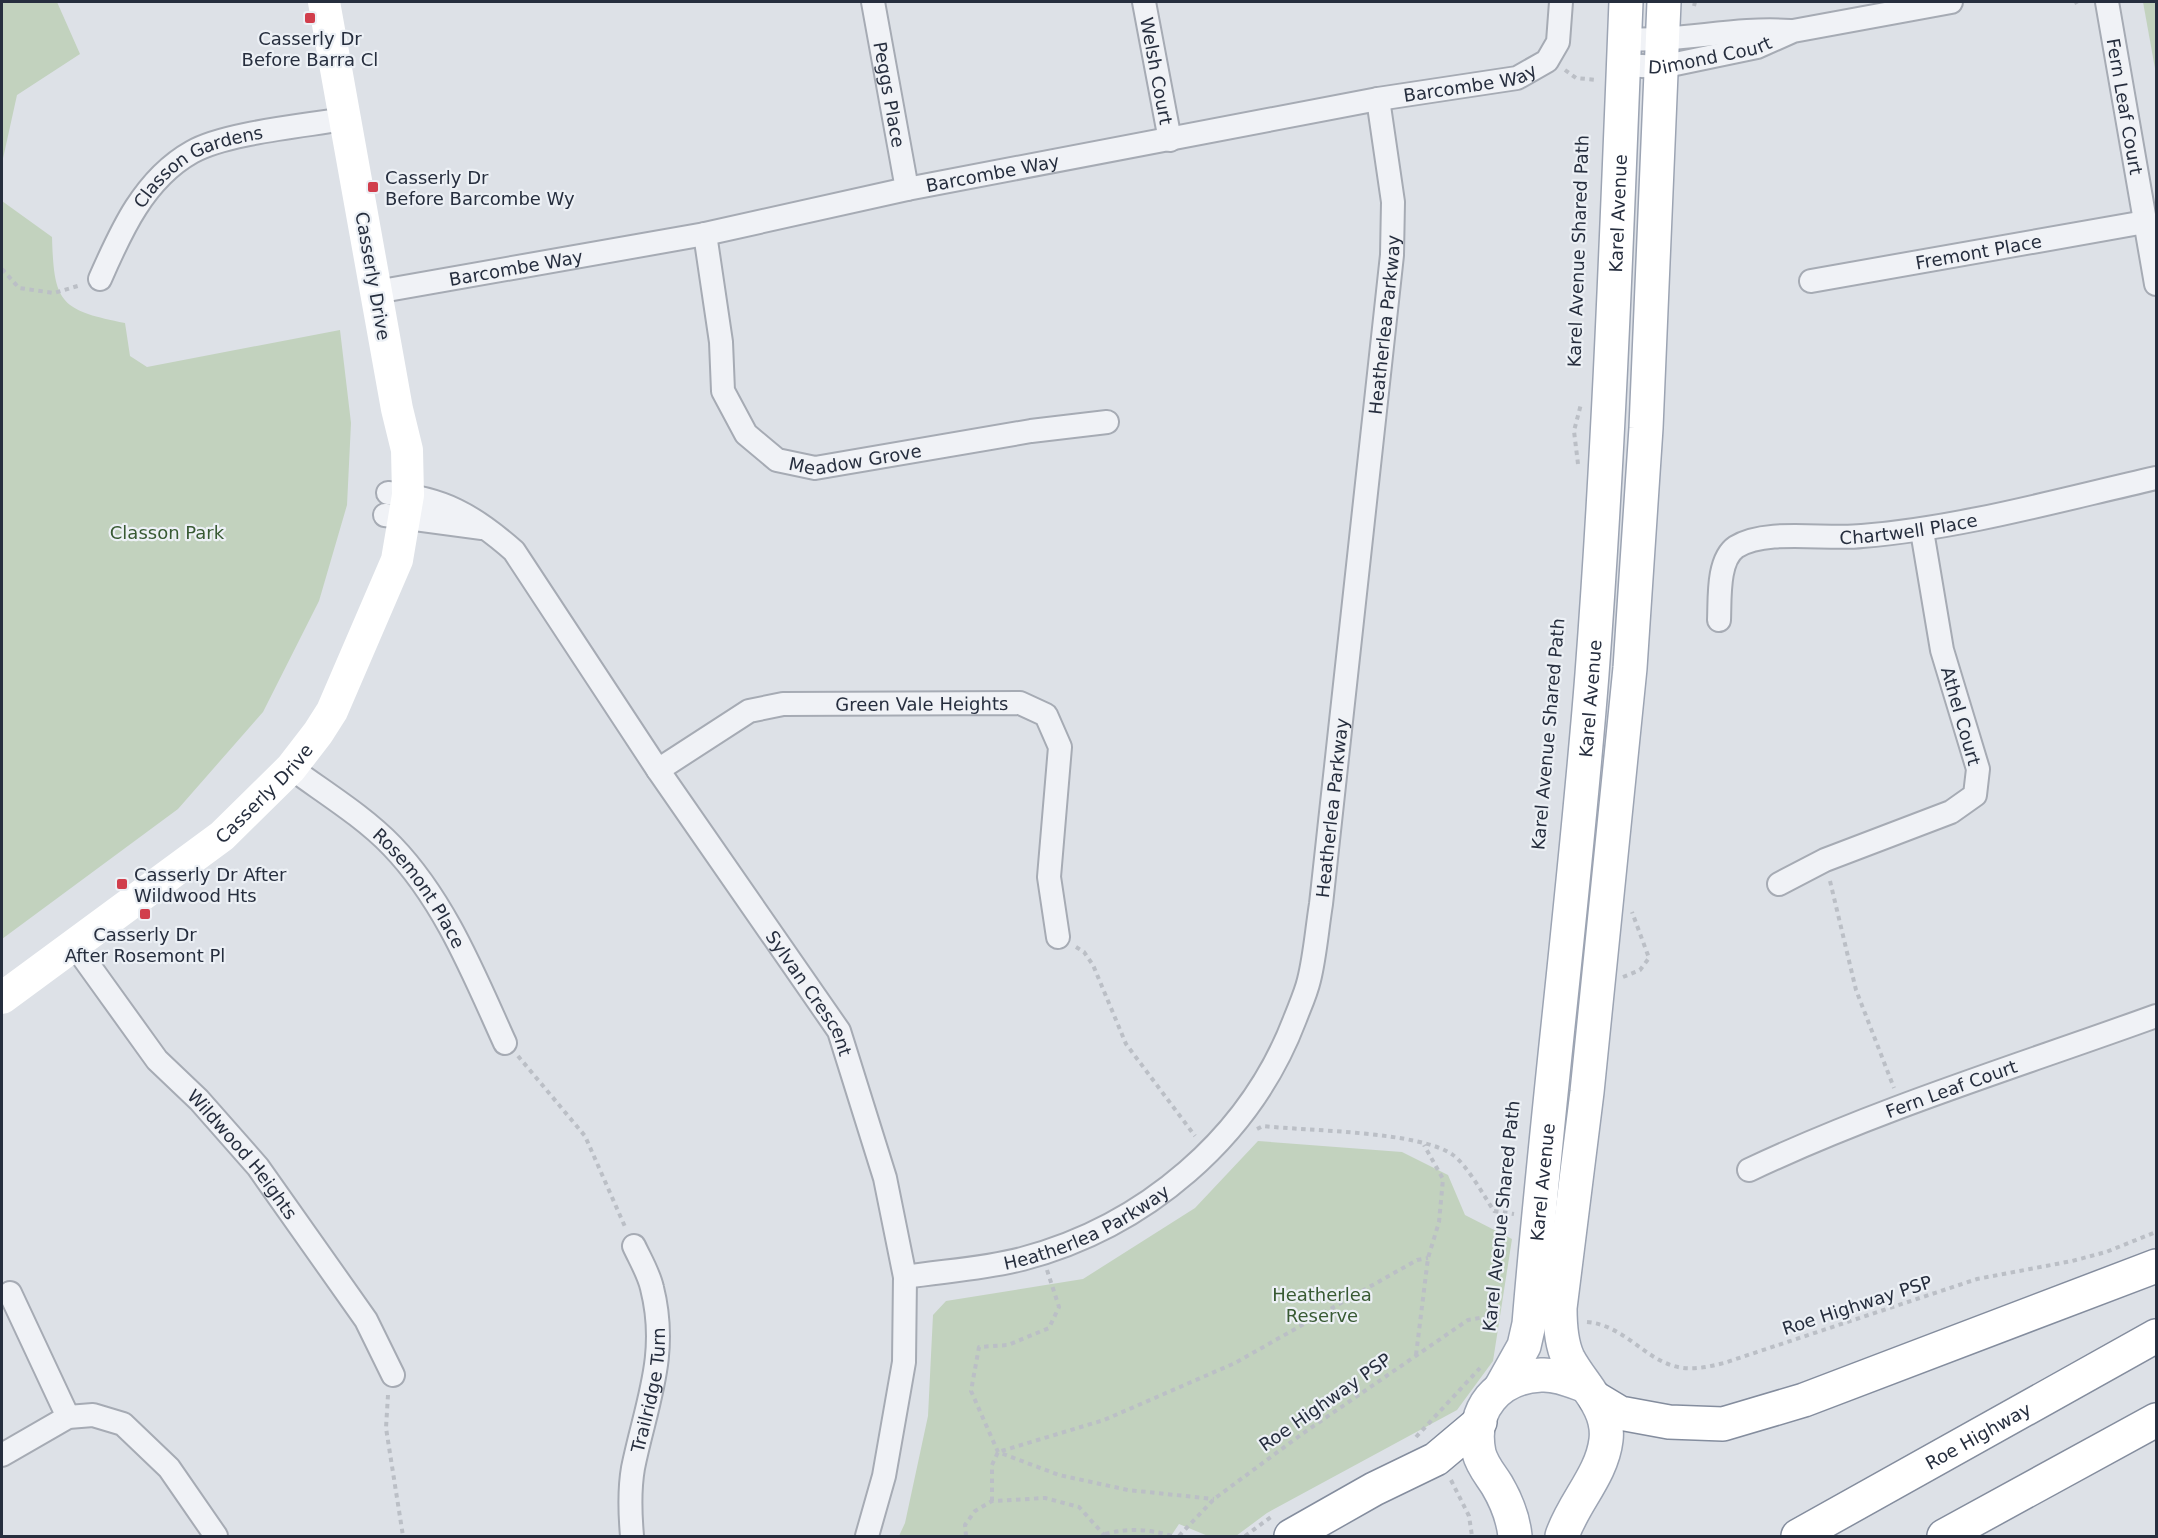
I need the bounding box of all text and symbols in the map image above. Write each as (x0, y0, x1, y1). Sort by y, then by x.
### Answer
marker: Casserly Dr Before Barra Cl (303, 11, 317, 25)
street label: Welsh Court (1137, 15, 1177, 126)
place label: Casserly Dr Before Barra Cl (242, 28, 378, 70)
street label: Dimond Court (1648, 31, 1775, 78)
street label: Fern Leaf Court (2103, 37, 2147, 176)
street label: Peggs Place (870, 40, 910, 149)
street label: Barcombe Way (1402, 59, 1540, 106)
street label: Classon Gardens (129, 121, 264, 211)
street label: Karel Avenue Shared Path (1563, 134, 1593, 368)
street label: Barcombe Way (924, 150, 1061, 196)
street label: Karel Avenue (1604, 154, 1630, 273)
place label: Casserly Dr Before Barcombe Wy (385, 167, 575, 209)
marker: Casserly Dr Before Barcombe Wy (366, 180, 380, 194)
street label: Casserly Drive (351, 210, 395, 342)
street label: Fremont Place (1914, 230, 2043, 273)
street label: Heatherlea Parkway (1364, 234, 1403, 416)
street label: Barcombe Way (447, 245, 585, 289)
street label: Meadow Grove (787, 439, 923, 478)
street label: Chartwell Place (1839, 509, 1979, 547)
park label: Classon Park (110, 522, 225, 543)
street label: Karel Avenue Shared Path (1527, 617, 1569, 851)
street label: Karel Avenue (1575, 639, 1605, 758)
street label: Athel Court (1937, 664, 1985, 768)
street label: Green Vale Heights (835, 693, 1008, 714)
street label: Heatherlea Parkway (1311, 716, 1352, 899)
street label: Casserly Drive (211, 739, 316, 847)
street label: Rosemont Place (369, 823, 470, 952)
place label: Casserly Dr After Wildwood Hts (134, 864, 287, 906)
marker: Casserly Dr After Wildwood Hts (115, 877, 129, 891)
marker: Casserly Dr After Rosemont Pl (138, 907, 152, 921)
place label: Casserly Dr After Rosemont Pl (65, 924, 225, 966)
street label: Sylvan Crescent (762, 926, 857, 1058)
street label: Fern Leaf Court (1882, 1055, 2020, 1122)
street label: Wildwood Heights (184, 1085, 302, 1223)
street label: Karel Avenue Shared Path (1478, 1099, 1524, 1333)
street label: Karel Avenue (1526, 1122, 1558, 1242)
street label: Heatherlea Parkway (1001, 1180, 1173, 1274)
street label: Roe Highway PSP (1780, 1271, 1935, 1339)
park label: Heatherlea Reserve (1272, 1284, 1372, 1326)
street label: Trailridge Turn (626, 1327, 669, 1455)
street label: Roe Highway PSP (1255, 1349, 1395, 1455)
street label: Roe Highway (1921, 1398, 2034, 1473)

